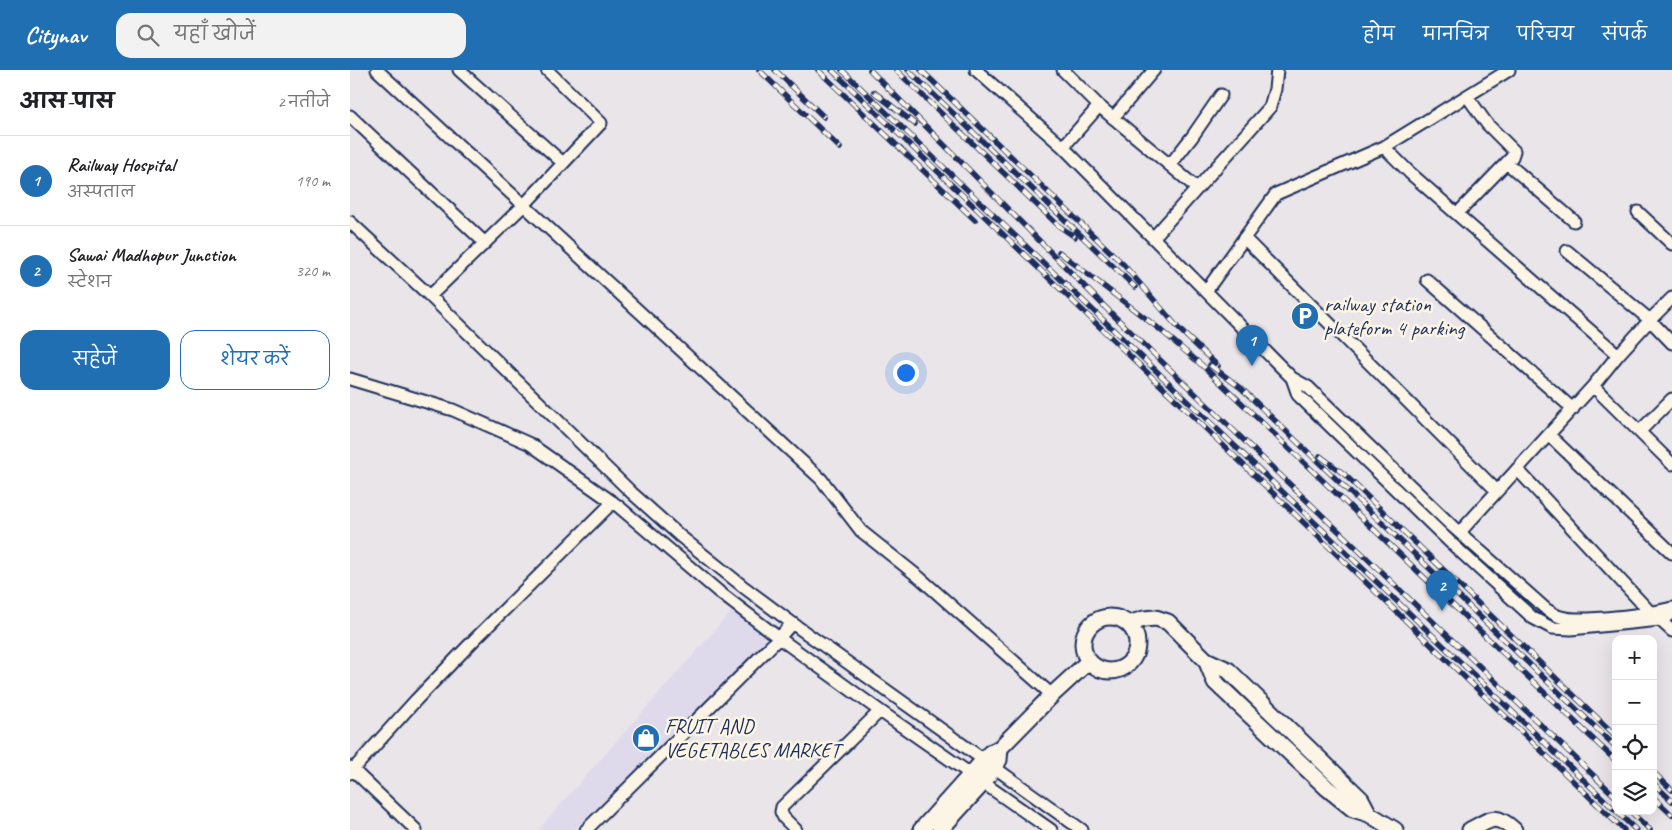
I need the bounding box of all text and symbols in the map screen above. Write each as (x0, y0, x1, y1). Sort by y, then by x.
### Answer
search box (116, 13, 466, 58)
text: Citynav (25, 20, 86, 50)
icon: search (134, 21, 162, 49)
text: यहाँ खोजें (174, 22, 256, 46)
text: होम (1363, 23, 1395, 45)
text: मानचित्र (1423, 23, 1489, 45)
text: परिचय (1517, 23, 1574, 45)
text: संपर्क (1602, 23, 1647, 45)
text: आस-पास (20, 88, 114, 114)
text: 2 नतीजे (277, 92, 330, 112)
text: Railway Hospital (67, 153, 175, 177)
text: 1 (32, 171, 40, 191)
text: 190 m (296, 171, 330, 191)
text: अस्पताल (67, 182, 135, 202)
text: Sawai Madhopur Junction (67, 243, 236, 267)
text: 2 (32, 261, 40, 281)
text: 320 m (296, 261, 330, 281)
text: स्टेशन (67, 272, 111, 292)
place label: railway station plateform 4 parking (1324, 291, 1466, 341)
parking icon: railway station plateform 4 parking (1290, 301, 1320, 331)
pin: 1 (1236, 325, 1268, 366)
button: सहेजें (20, 330, 170, 390)
button: शेयर करें (180, 330, 330, 390)
your location (893, 360, 919, 386)
pin: 2 (1426, 570, 1458, 611)
map controls (1612, 635, 1657, 815)
button: + (1612, 635, 1657, 680)
button: − (1612, 680, 1657, 725)
place label: FRUIT AND VEGETABLES MARKET (665, 713, 844, 763)
shop icon: FRUIT AND VEGETABLES MARKET (631, 723, 661, 753)
button: locate (1612, 725, 1657, 770)
button: layers (1612, 770, 1657, 815)

